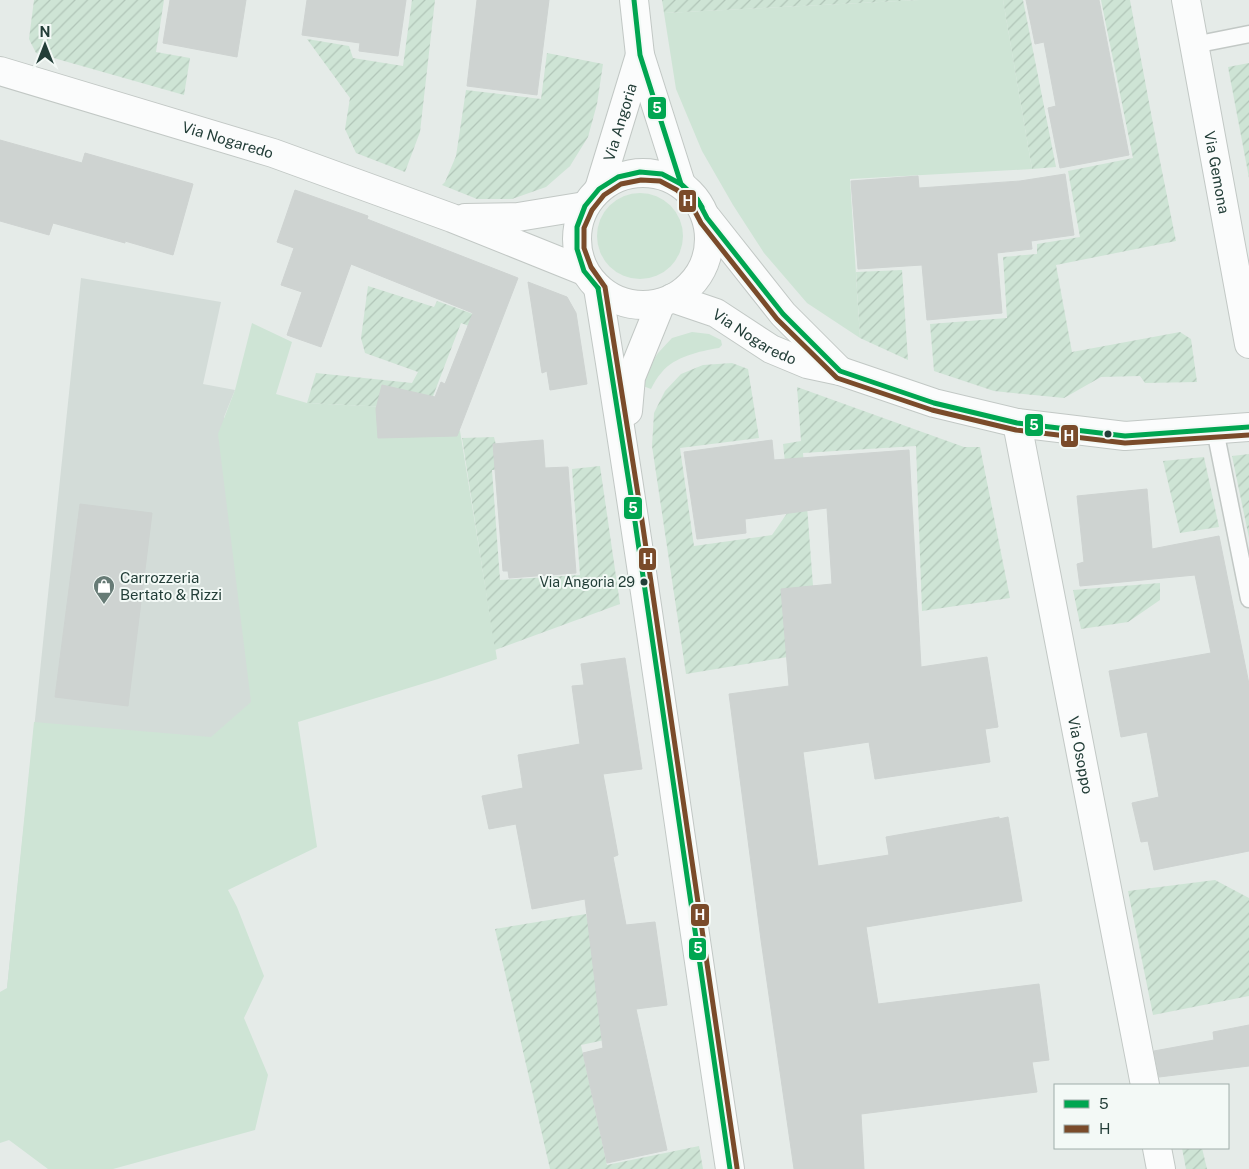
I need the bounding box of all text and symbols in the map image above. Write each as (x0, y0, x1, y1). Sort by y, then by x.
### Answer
north arrow (20, 20, 70, 70)
text: N (40, 24, 50, 40)
street label: Via Angoria (600, 81, 639, 163)
line badge: 5 (647, 96, 667, 120)
text: 5 (652, 100, 662, 116)
street label: Via Nogaredo (180, 118, 276, 161)
street label: Via Gemona (1202, 129, 1233, 215)
line badge: H (678, 189, 697, 213)
text: H (683, 193, 693, 209)
street label: Via Nogaredo (710, 305, 799, 367)
line badge: 5 (1024, 413, 1044, 437)
text: 5 (1029, 417, 1039, 433)
line badge: H (1060, 424, 1079, 448)
text: H (1064, 428, 1074, 444)
unlabelled marker (1103, 429, 1113, 439)
line badge: 5 (623, 496, 643, 520)
text: 5 (628, 500, 638, 516)
line badge: H (638, 547, 657, 571)
text: H (643, 551, 653, 567)
place label: Carrozzeria Bertato & Rizzi (120, 569, 222, 603)
shop icon: Carrozzeria Bertato & Rizzi (92, 574, 116, 605)
place label: Via Angoria 29 (539, 574, 635, 590)
marker: Via Angoria 29 (639, 577, 649, 587)
street label: Via Osoppo (1065, 714, 1097, 795)
line badge: H (690, 903, 710, 927)
text: H (695, 907, 705, 923)
line badge: 5 (688, 937, 707, 961)
text: 5 (693, 940, 703, 956)
legend (1054, 1084, 1229, 1149)
text: 5 (1099, 1095, 1109, 1112)
text: H (1099, 1120, 1111, 1137)

